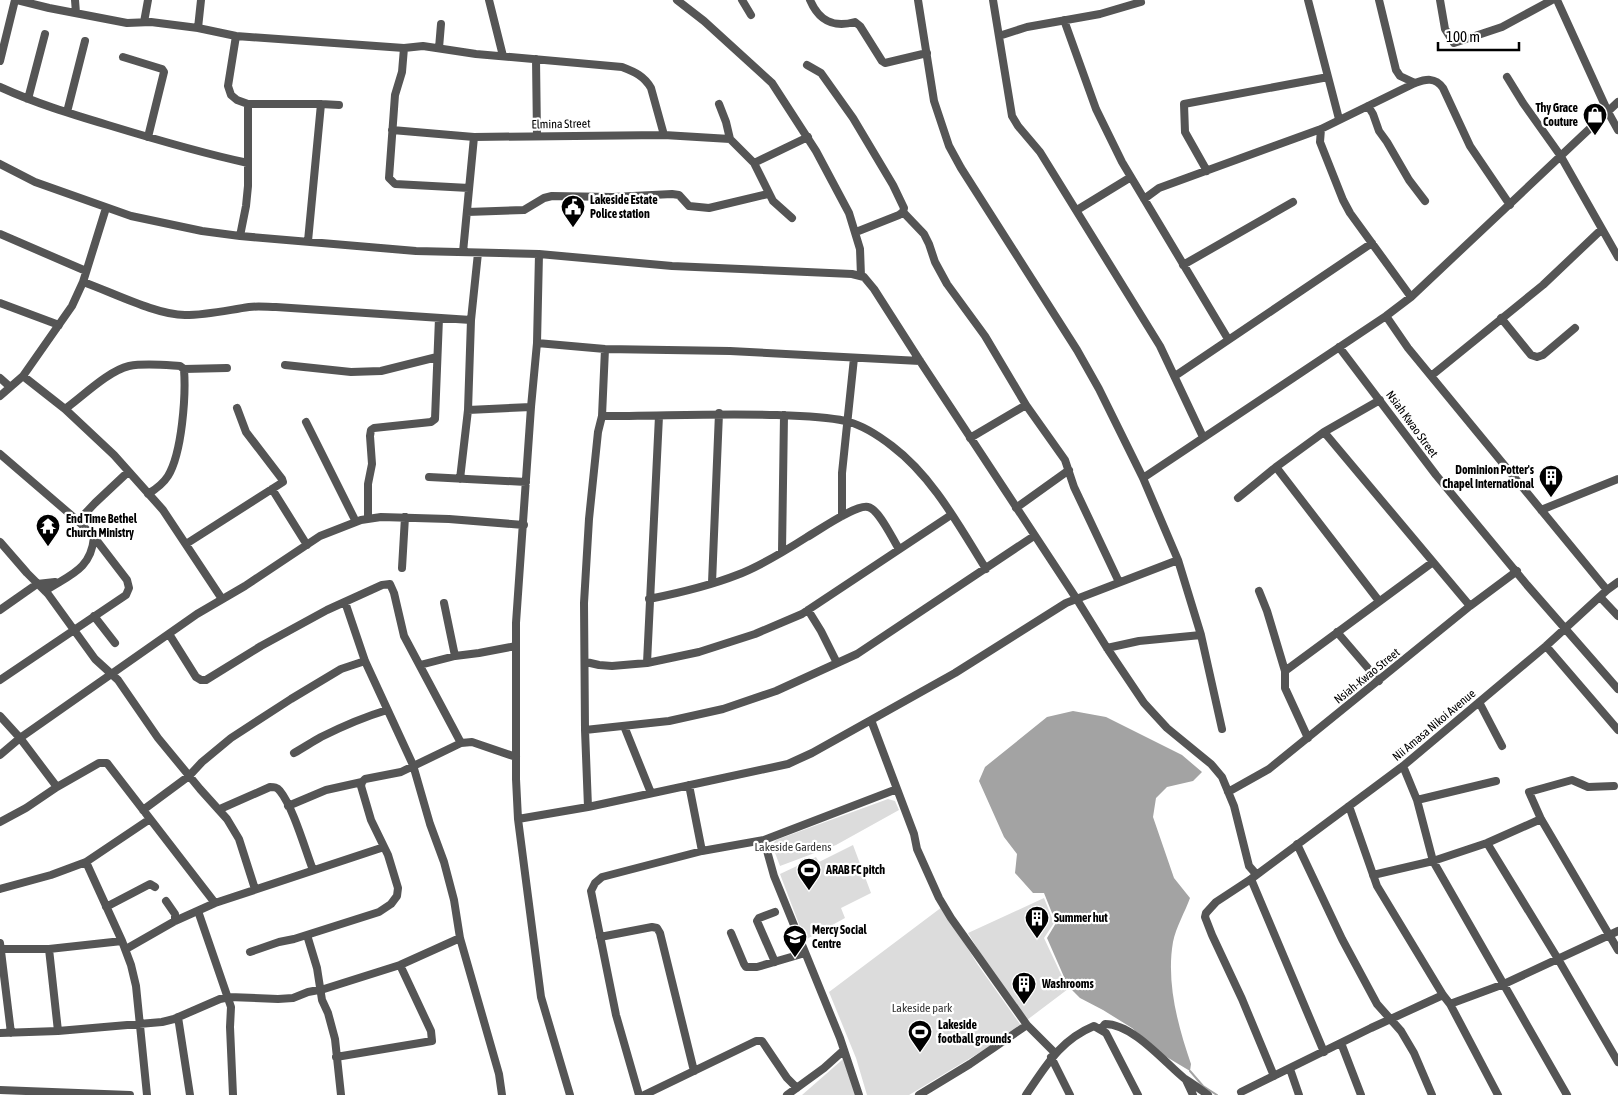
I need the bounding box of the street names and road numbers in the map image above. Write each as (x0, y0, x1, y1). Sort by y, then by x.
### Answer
street label: Elmina Street (531, 116, 591, 132)
street label: Nsiah Kwao Street (1383, 388, 1441, 460)
street label: Nsiah-Kwao Street (1331, 645, 1403, 707)
street label: Nii Amasa Nikoi Avenue (1390, 686, 1478, 764)

